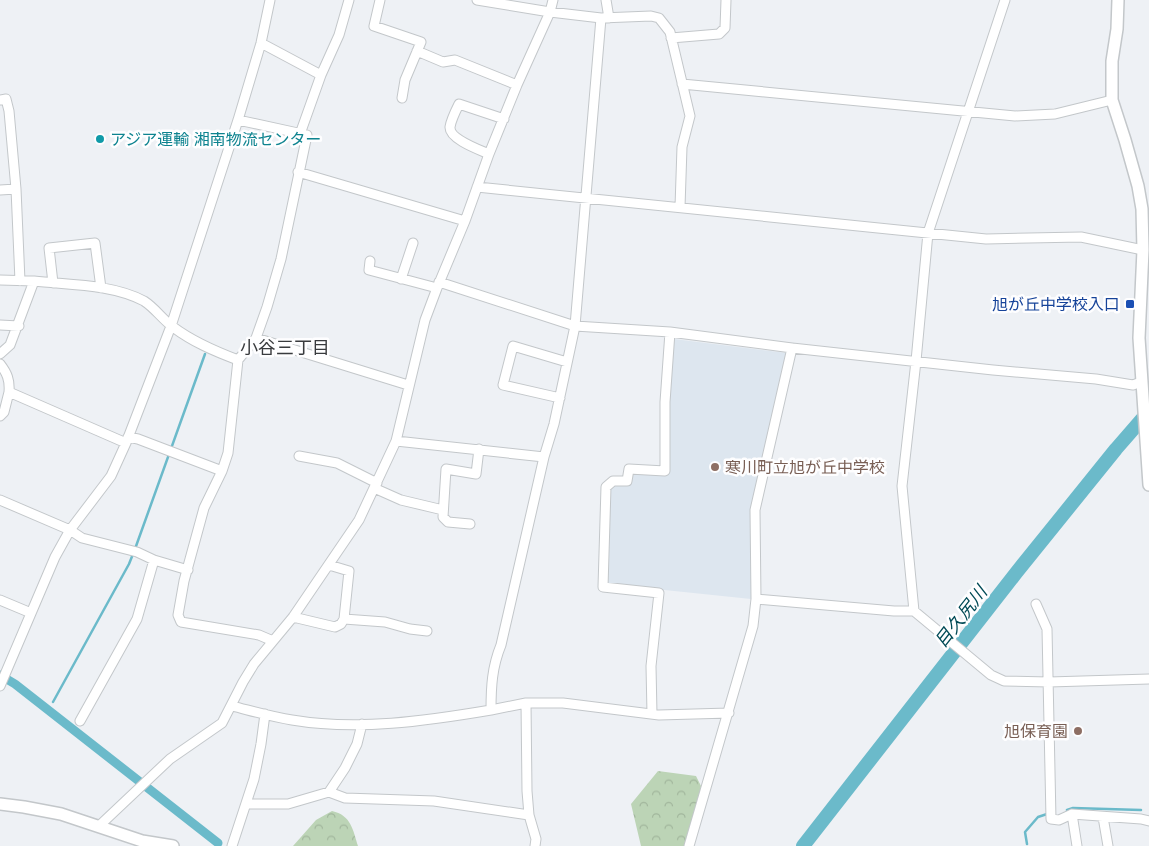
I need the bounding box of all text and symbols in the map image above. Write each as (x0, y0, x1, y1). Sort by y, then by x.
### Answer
place label: アジア運輸 湘南物流センター (110, 130, 321, 149)
marker: アジア運輸 湘南物流センター (94, 133, 106, 145)
place label: 旭が丘中学校入口 (992, 295, 1120, 314)
marker: 旭が丘中学校入口 (1124, 298, 1136, 310)
district label: 小谷三丁目 (240, 337, 330, 358)
place label: 寒川町立旭が丘中学校 (725, 458, 885, 477)
marker: 寒川町立旭が丘中学校 (709, 461, 721, 473)
water label: 目久尻川 (930, 580, 992, 652)
place label: 旭保育園 (1004, 722, 1068, 741)
marker: 旭保育園 (1072, 725, 1084, 737)

